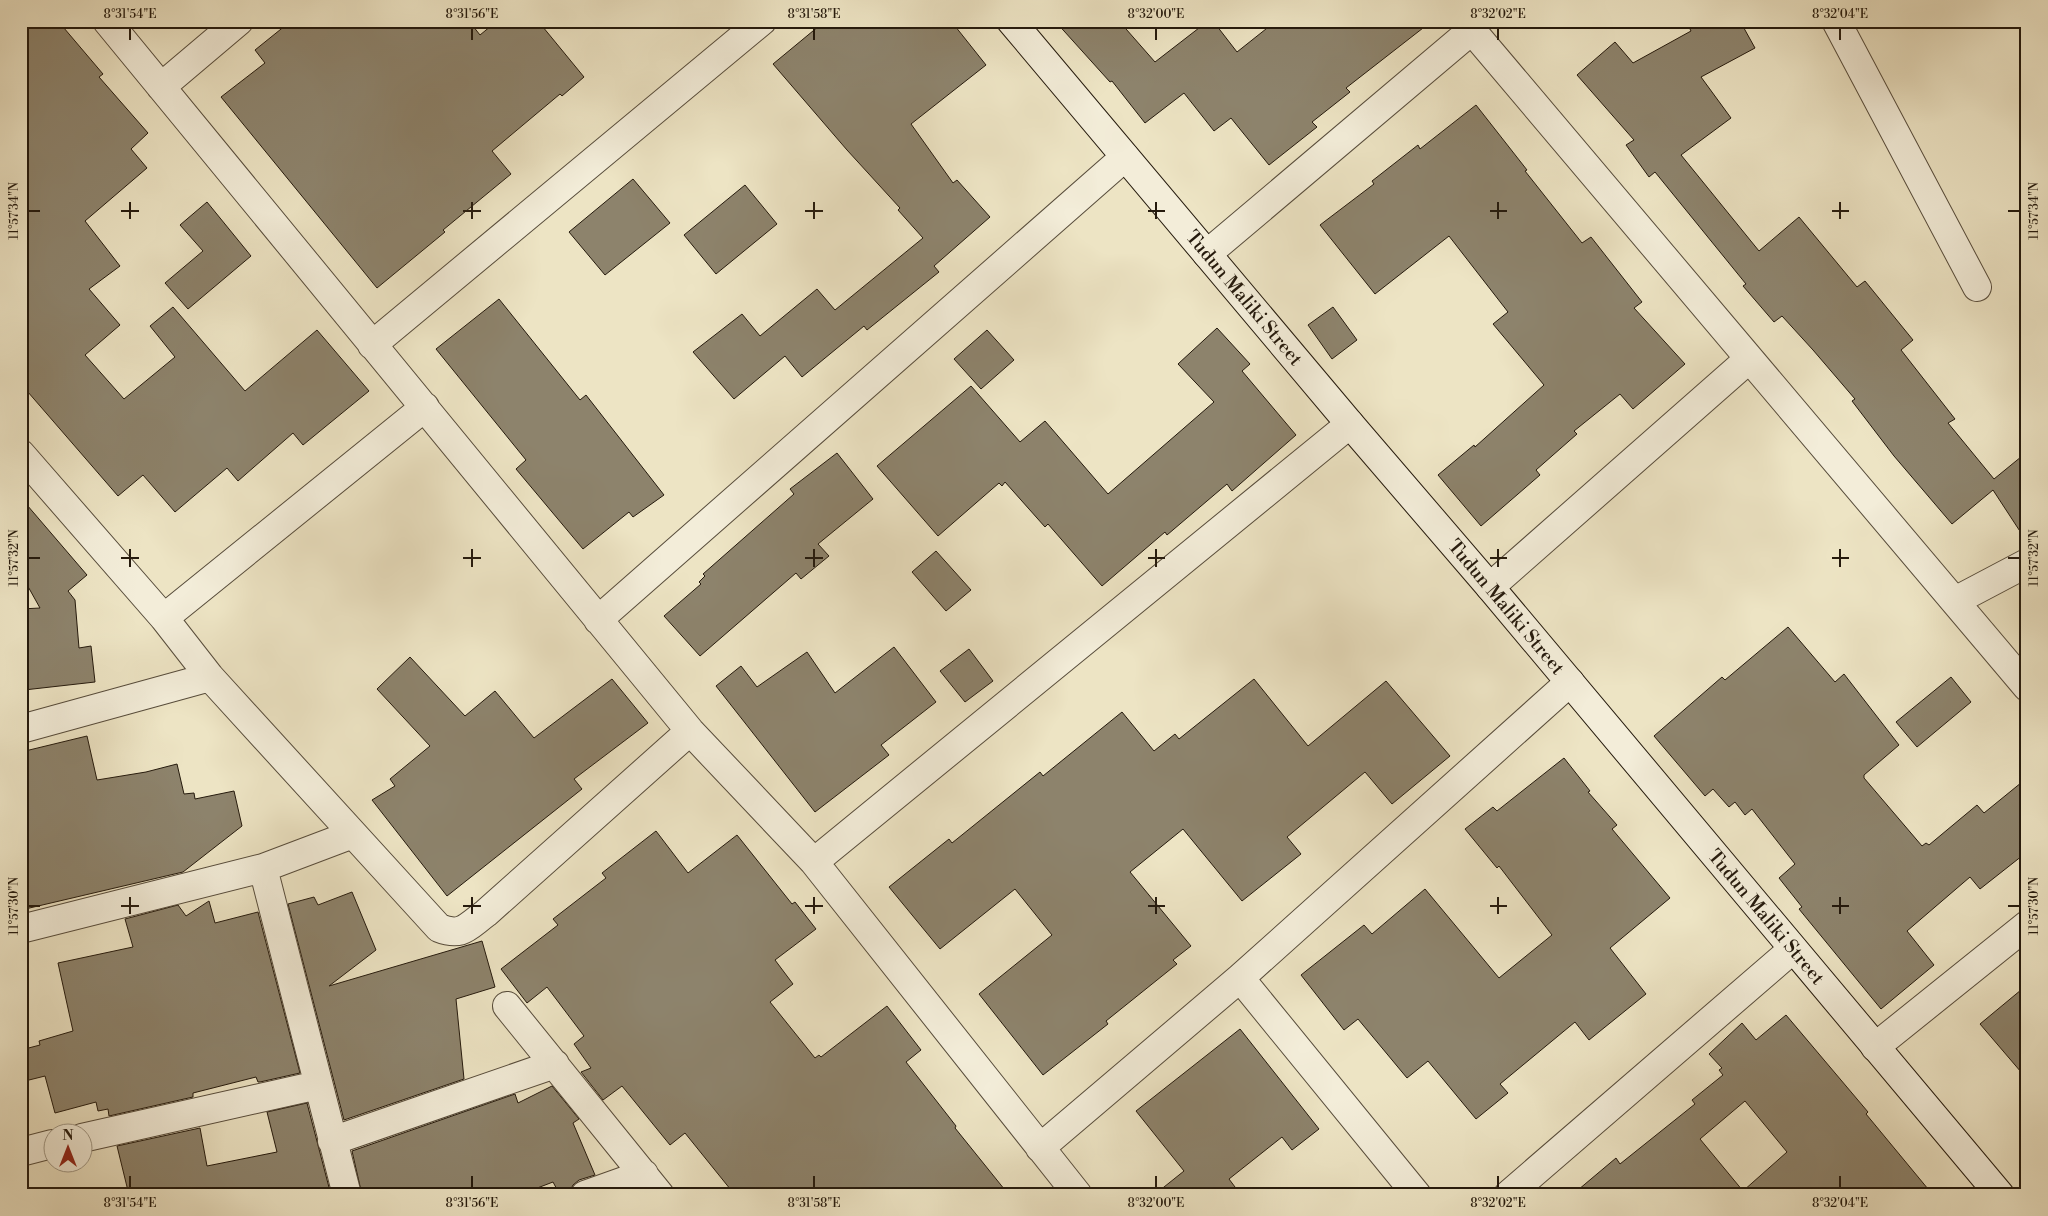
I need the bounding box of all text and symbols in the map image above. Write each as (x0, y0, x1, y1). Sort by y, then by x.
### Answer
text: 8°31'54"E (104, 7, 156, 22)
text: 8°31'56"E (446, 7, 498, 22)
text: 8°31'58"E (788, 7, 840, 22)
text: 8°32'00"E (1128, 7, 1184, 22)
text: 8°32'02"E (1470, 7, 1526, 22)
text: 8°32'04"E (1812, 7, 1868, 22)
text: 11°57'34"N (7, 182, 22, 240)
text: 11°57'34"N (2027, 182, 2042, 240)
street label: Tudun Maliki Street (1180, 225, 1308, 371)
text: 11°57'32"N (7, 529, 22, 587)
text: 11°57'32"N (2027, 529, 2042, 587)
street label: Tudun Maliki Street (1442, 534, 1570, 680)
street label: Tudun Maliki Street (1702, 844, 1830, 990)
text: 11°57'30"N (7, 877, 22, 935)
text: 11°57'30"N (2027, 877, 2042, 935)
north arrow (42, 1124, 92, 1174)
text: N (62, 1127, 74, 1145)
text: 8°31'54"E (104, 1196, 156, 1211)
text: 8°31'56"E (446, 1196, 498, 1211)
text: 8°31'58"E (788, 1196, 840, 1211)
text: 8°32'00"E (1128, 1196, 1184, 1211)
text: 8°32'02"E (1470, 1196, 1526, 1211)
text: 8°32'04"E (1812, 1196, 1868, 1211)

